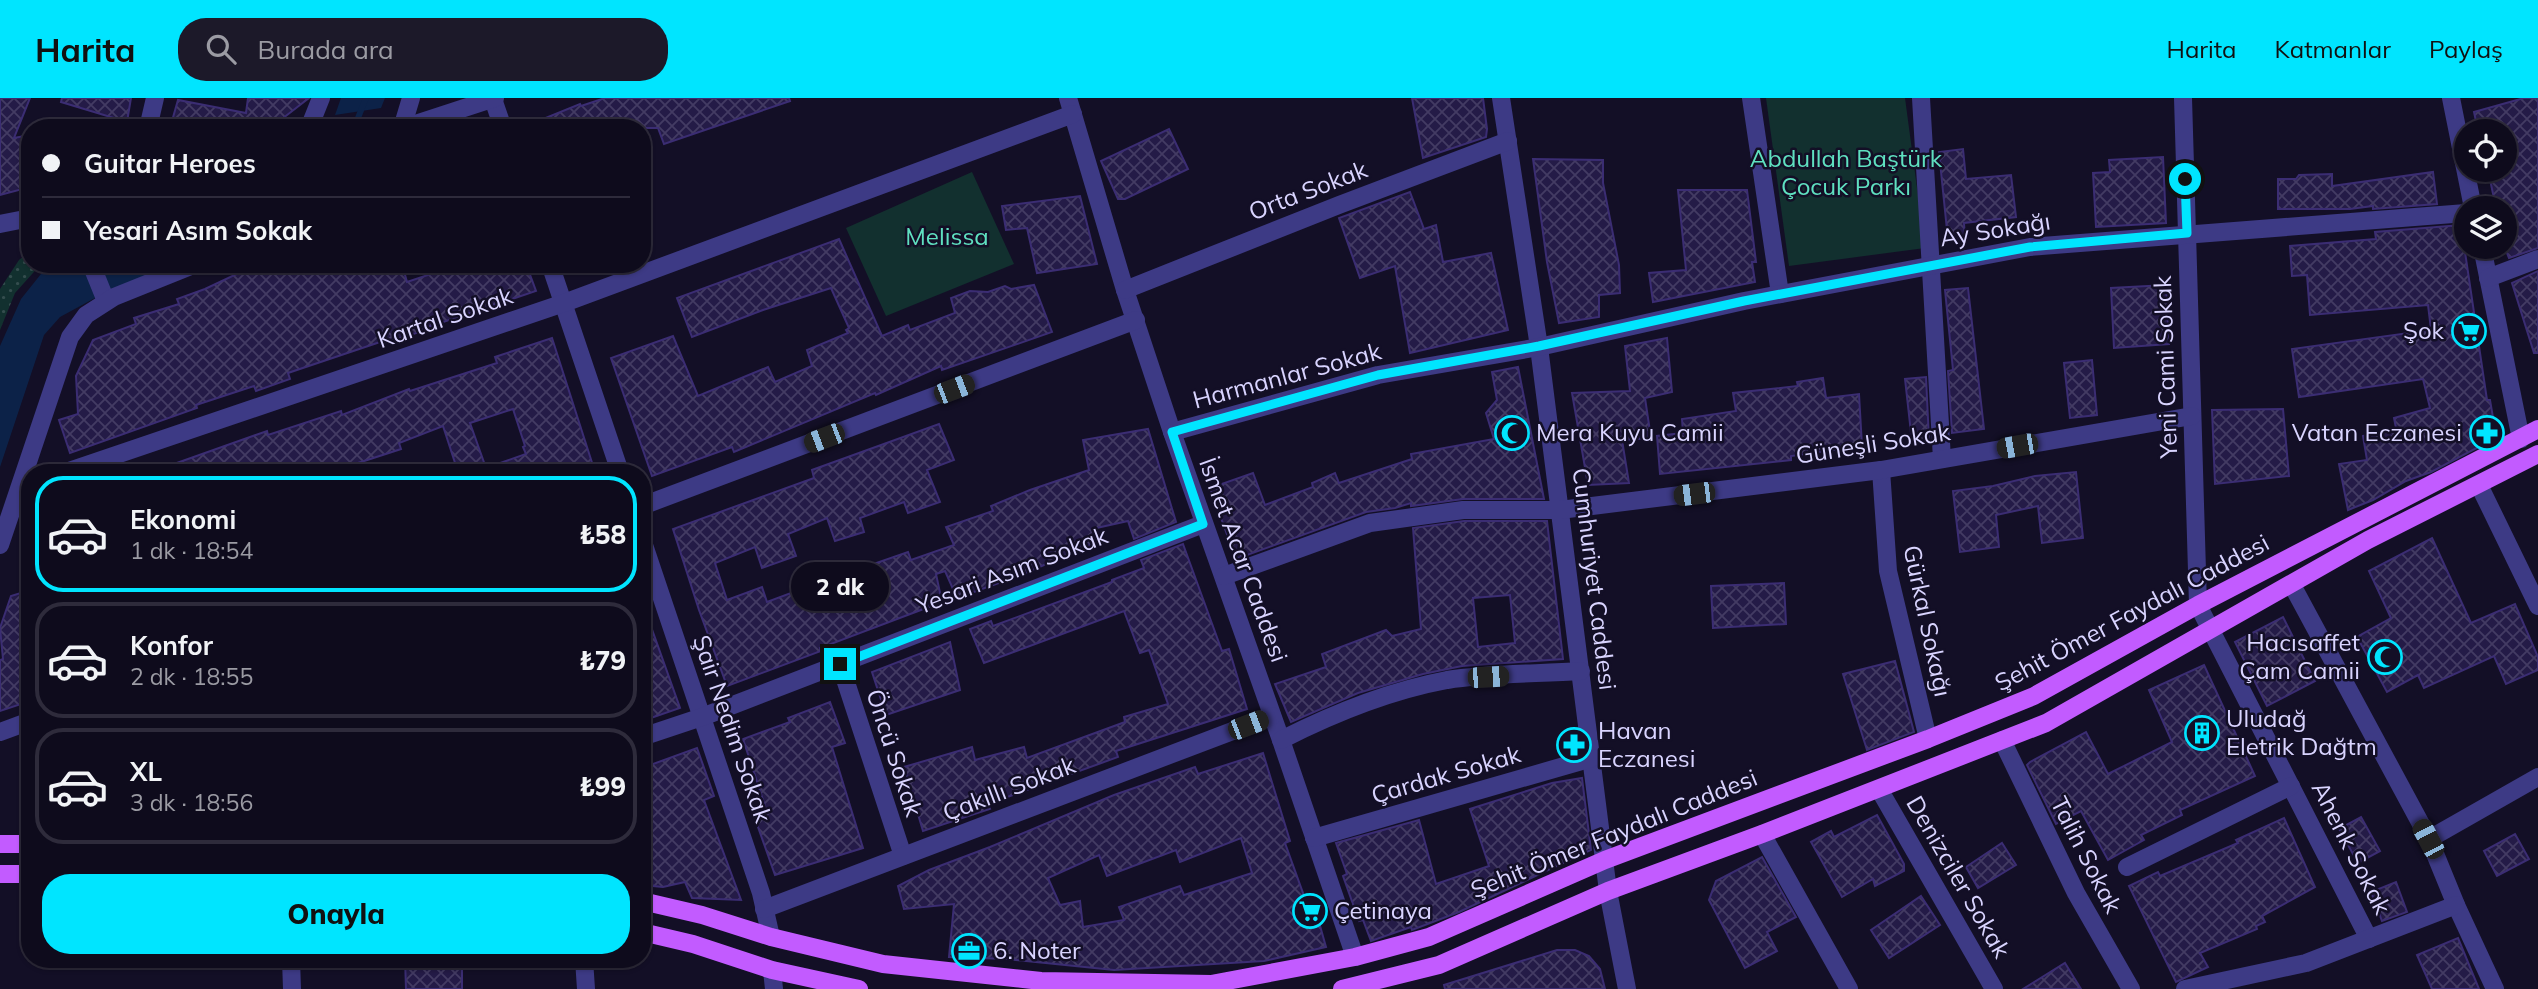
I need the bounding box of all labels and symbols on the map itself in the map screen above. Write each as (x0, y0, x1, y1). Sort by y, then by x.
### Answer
park label: Abdullah Baştürk Çocuk Parkı (1750, 143, 1943, 201)
street label: Orta Sokak (1244, 154, 1372, 226)
route start (2169, 163, 2201, 195)
street label: Ay Sokağı (1937, 205, 2052, 253)
park label: Melissa (905, 221, 989, 251)
street label: Yeni Cami Sokak (2147, 274, 2183, 460)
street label: Kartal Sokak (373, 280, 517, 354)
supermarket icon: Şok (2450, 312, 2488, 350)
place label: Şok (2403, 315, 2445, 345)
street label: Harmanlar Sokak (1189, 335, 1385, 415)
car (931, 372, 978, 406)
mosque icon: Mera Kuyu Camii (1493, 414, 1531, 452)
pharmacy icon: Vatan Eczanesi (2468, 414, 2506, 452)
street label: Güneşli Sokak (1793, 416, 1953, 470)
place label: Mera Kuyu Camii (1536, 417, 1724, 447)
place label: Vatan Eczanesi (2292, 417, 2462, 447)
car (801, 421, 848, 455)
car (1995, 432, 2040, 460)
street label: İsmet Acar Caddesi (1193, 453, 1295, 666)
street label: Cumhuriyet Caddesi (1566, 466, 1624, 692)
car (1672, 481, 1717, 507)
street label: Yesari Asım Sokak (911, 519, 1112, 621)
street label: Şehit Ömer Faydalı Caddesi (1989, 527, 2274, 697)
street label: Gürkal Sokağı (1897, 542, 1959, 699)
callout: 2 dk (791, 562, 889, 612)
place label: Hacısaffet Çam Camii (2239, 627, 2360, 685)
street label: Şair Nedim Sokak (687, 631, 779, 827)
mosque icon: Hacısaffet Çam Camii (2366, 638, 2404, 676)
route end (824, 648, 856, 680)
car (1467, 665, 1510, 689)
street label: Öncü Sokak (860, 685, 930, 821)
place label: Uludağ Eletrik Dağtm (2226, 703, 2377, 761)
car (1225, 708, 1272, 742)
building icon: Uludağ Eletrik Dağtm (2183, 714, 2221, 752)
place label: Havan Eczanesi (1598, 715, 1695, 773)
pharmacy icon: Havan Eczanesi (1555, 726, 1593, 764)
street label: Çardak Sokak (1368, 738, 1525, 810)
street label: Çakıllı Sokak (938, 749, 1080, 827)
street label: Şehit Ömer Faydalı Caddesi (1466, 762, 1761, 904)
street label: Ahenk Sokak (2306, 776, 2398, 920)
street label: Denizciler Sokak (1900, 790, 2018, 963)
street label: Talih Sokak (2045, 791, 2129, 918)
car (2409, 816, 2448, 862)
supermarket icon: Çetinaya (1291, 892, 1329, 930)
place label: Çetinaya (1334, 895, 1432, 925)
office icon: 6. Noter (950, 932, 988, 970)
place label: 6. Noter (993, 935, 1081, 965)

